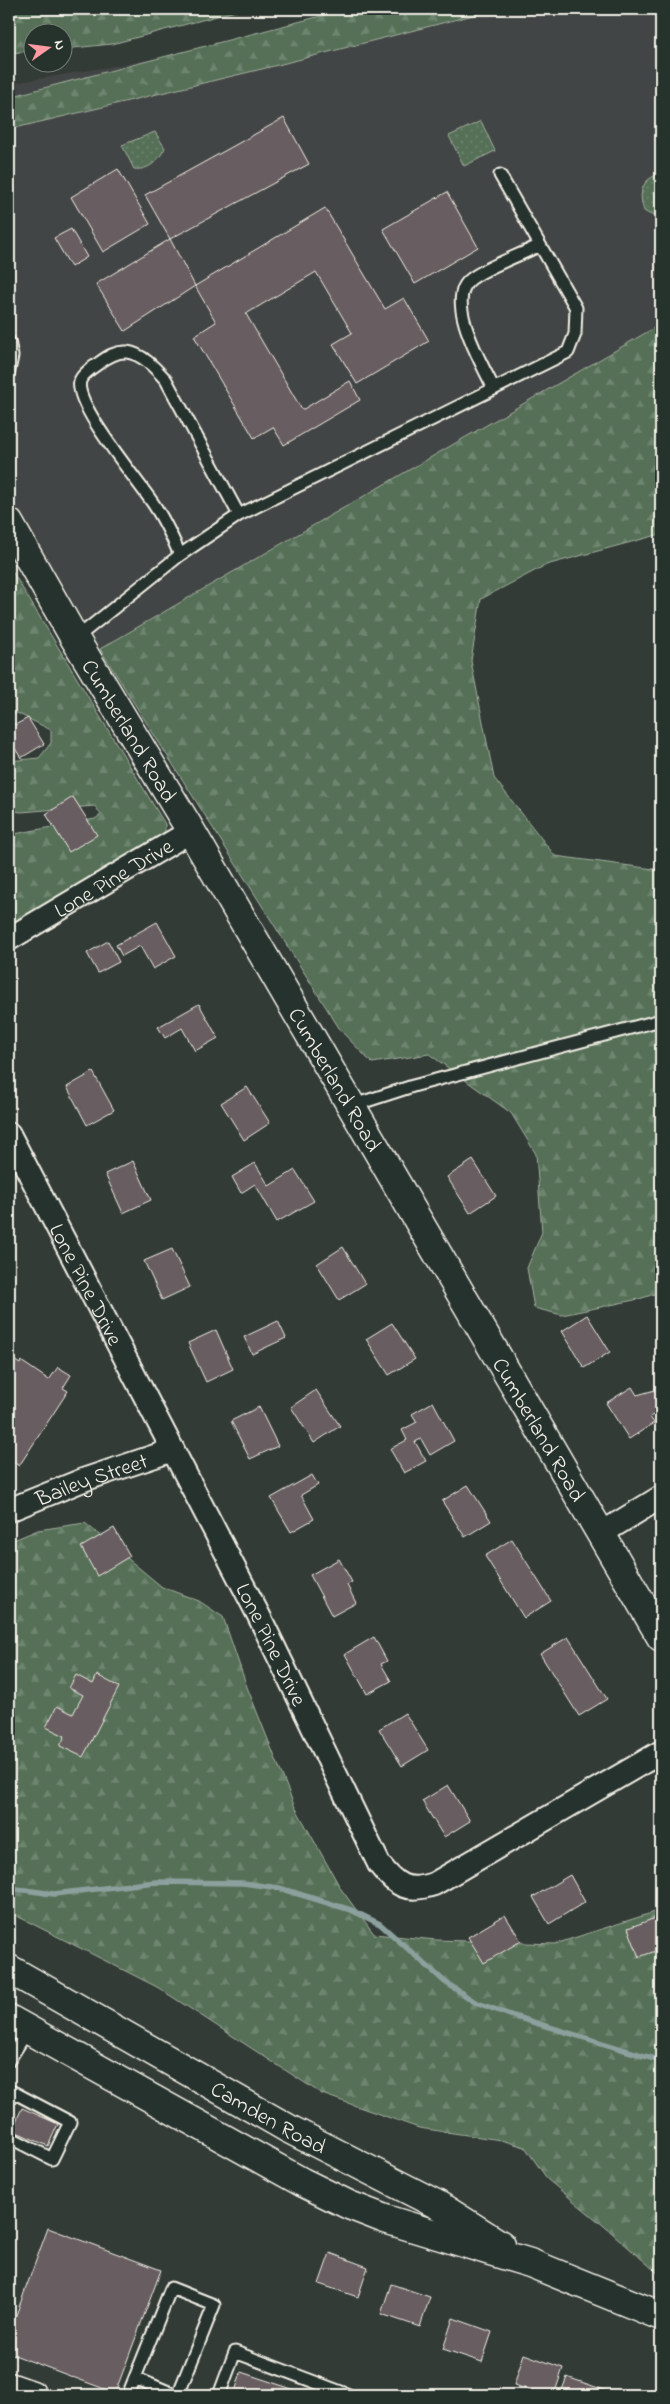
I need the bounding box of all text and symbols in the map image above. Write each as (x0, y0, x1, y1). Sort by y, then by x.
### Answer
north arrow (22, 22, 72, 72)
text: N (48, 38, 70, 52)
street label: Cumberland Road (72, 654, 183, 809)
street label: Lone Pine Drive (49, 832, 180, 928)
street label: Cumberland Road (278, 1002, 388, 1159)
street label: Lone Pine Drive (39, 1219, 129, 1352)
street label: Cumberland Road (482, 1352, 592, 1509)
street label: Bailey Street (30, 1446, 153, 1517)
street label: Lone Pine Drive (226, 1578, 313, 1712)
street label: Camden Road (204, 2074, 331, 2164)

